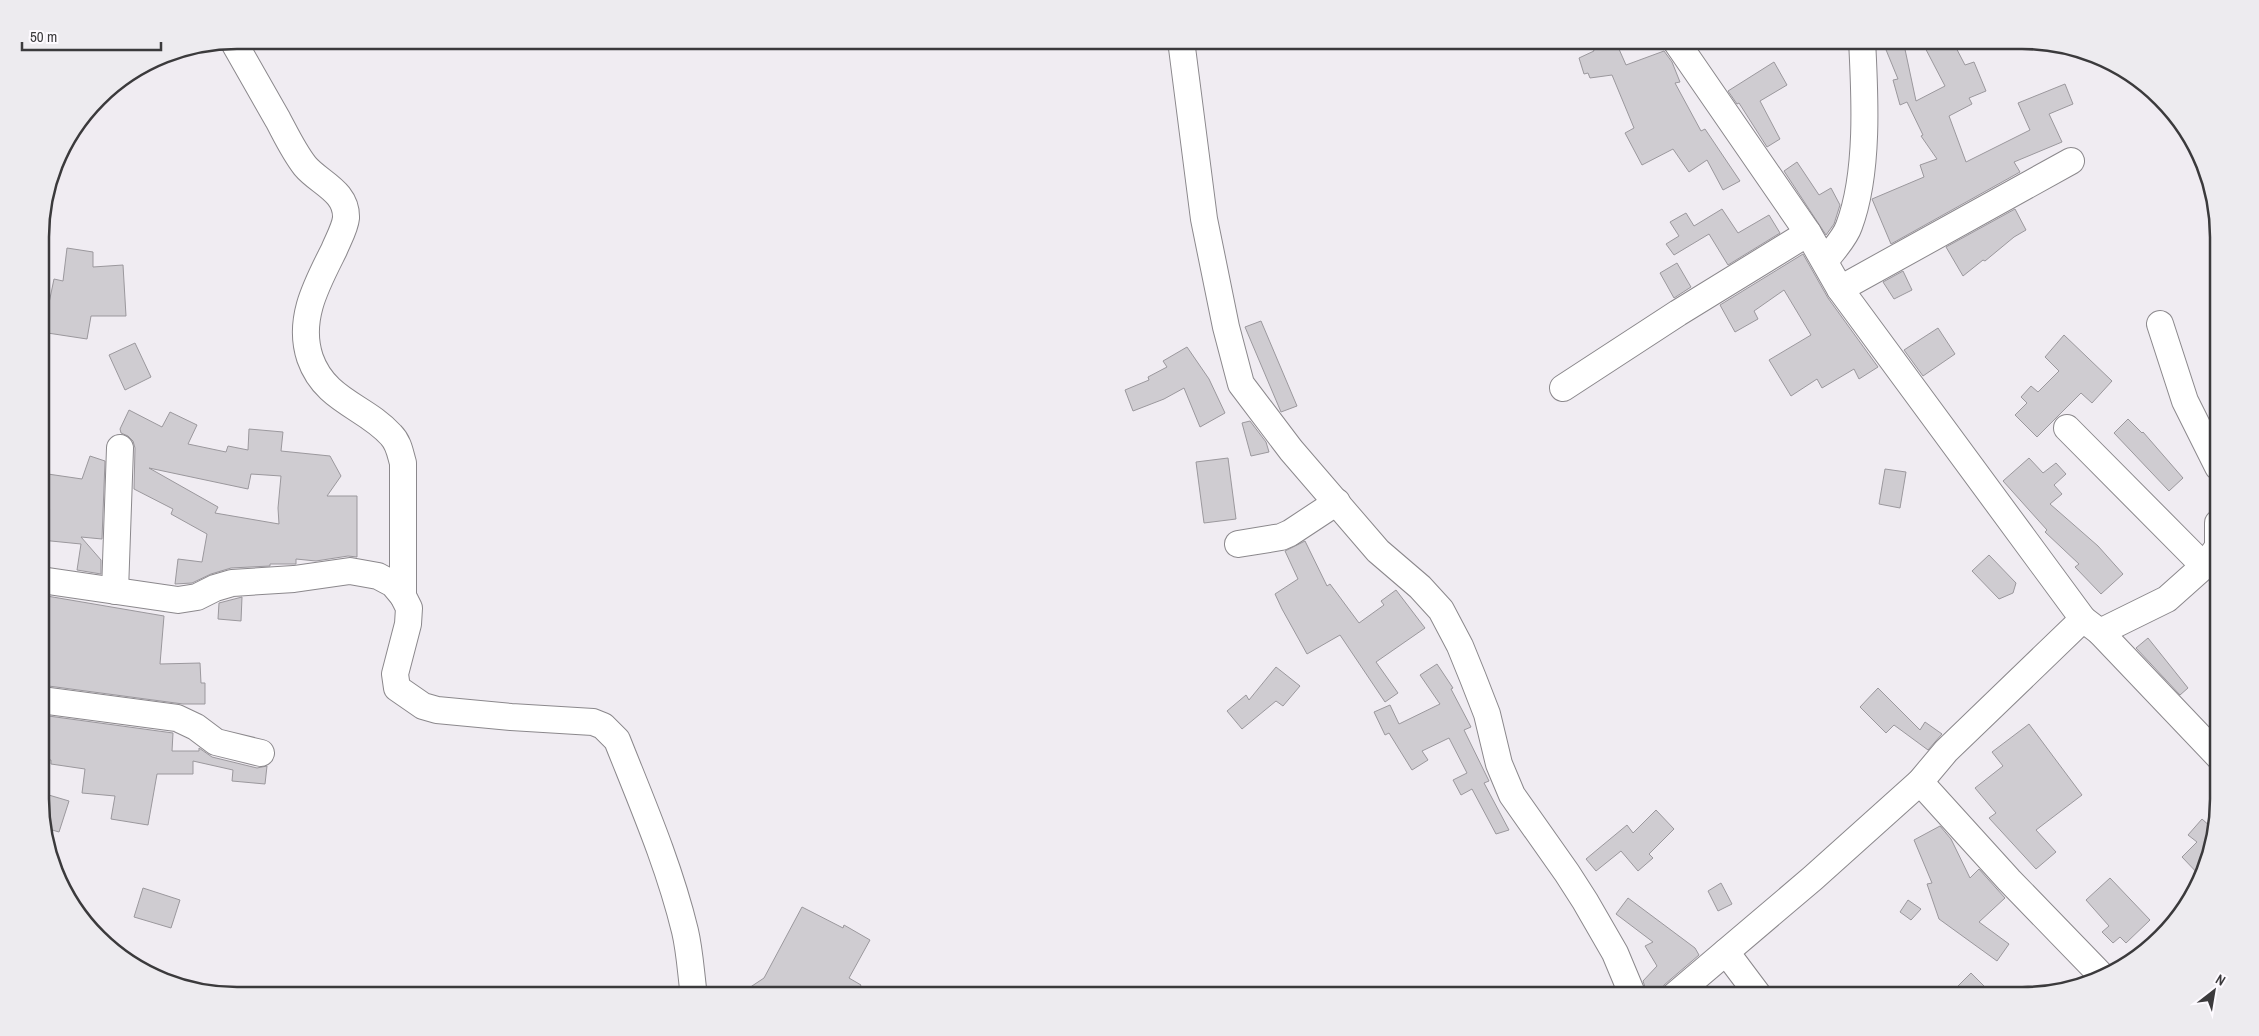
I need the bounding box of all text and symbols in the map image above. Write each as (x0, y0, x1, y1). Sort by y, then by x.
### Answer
scale bar (22, 20, 161, 52)
text: 50 m (30, 26, 57, 47)
north arrow (2189, 966, 2239, 1016)
text: N (2213, 970, 2229, 990)

